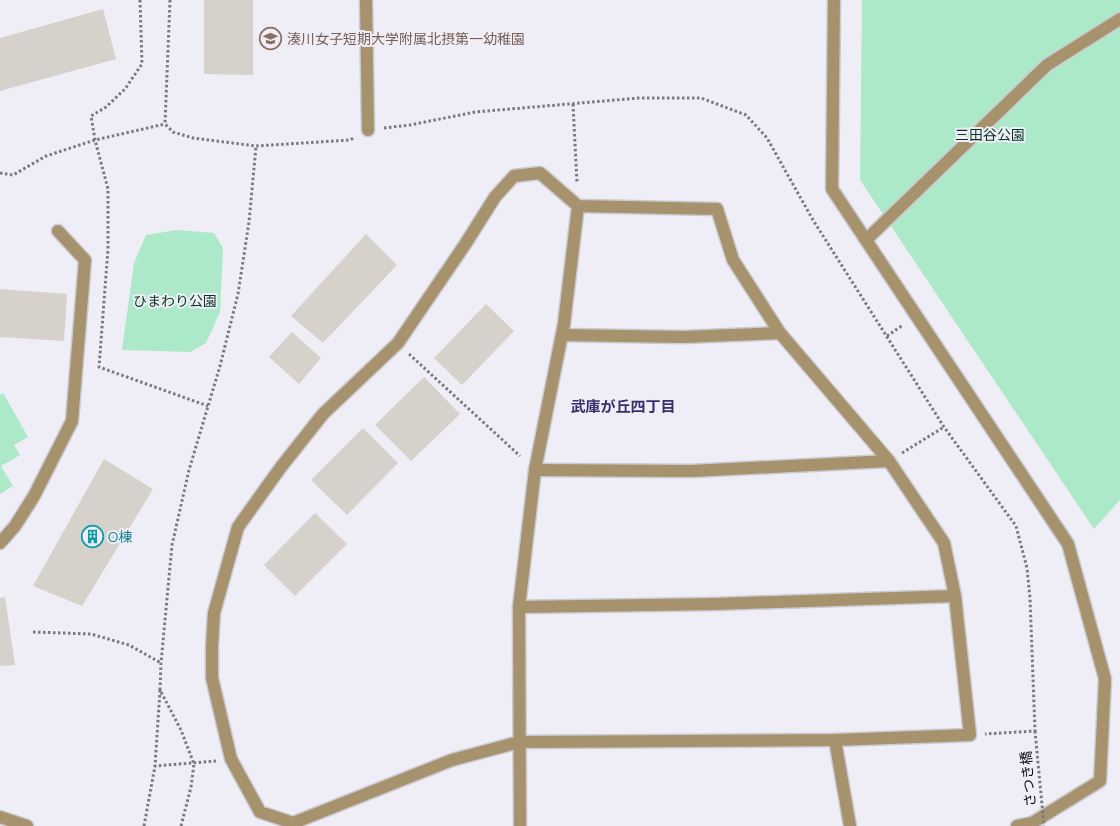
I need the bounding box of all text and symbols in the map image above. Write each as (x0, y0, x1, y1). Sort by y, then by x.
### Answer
school or university icon: 湊川女子短期大学附属北摂第一幼稚園 (259, 27, 283, 51)
place label: 湊川女子短期大学附属北摂第一幼稚園 (287, 29, 525, 48)
park label: 三田谷公園 (955, 125, 1025, 144)
park label: ひまわり公園 (133, 291, 217, 310)
district label: 武庫が丘四丁目 (570, 396, 676, 417)
building icon: O棟 (80, 525, 104, 549)
place label: O棟 (108, 527, 132, 546)
street label: さつき橋 (1016, 750, 1039, 808)

